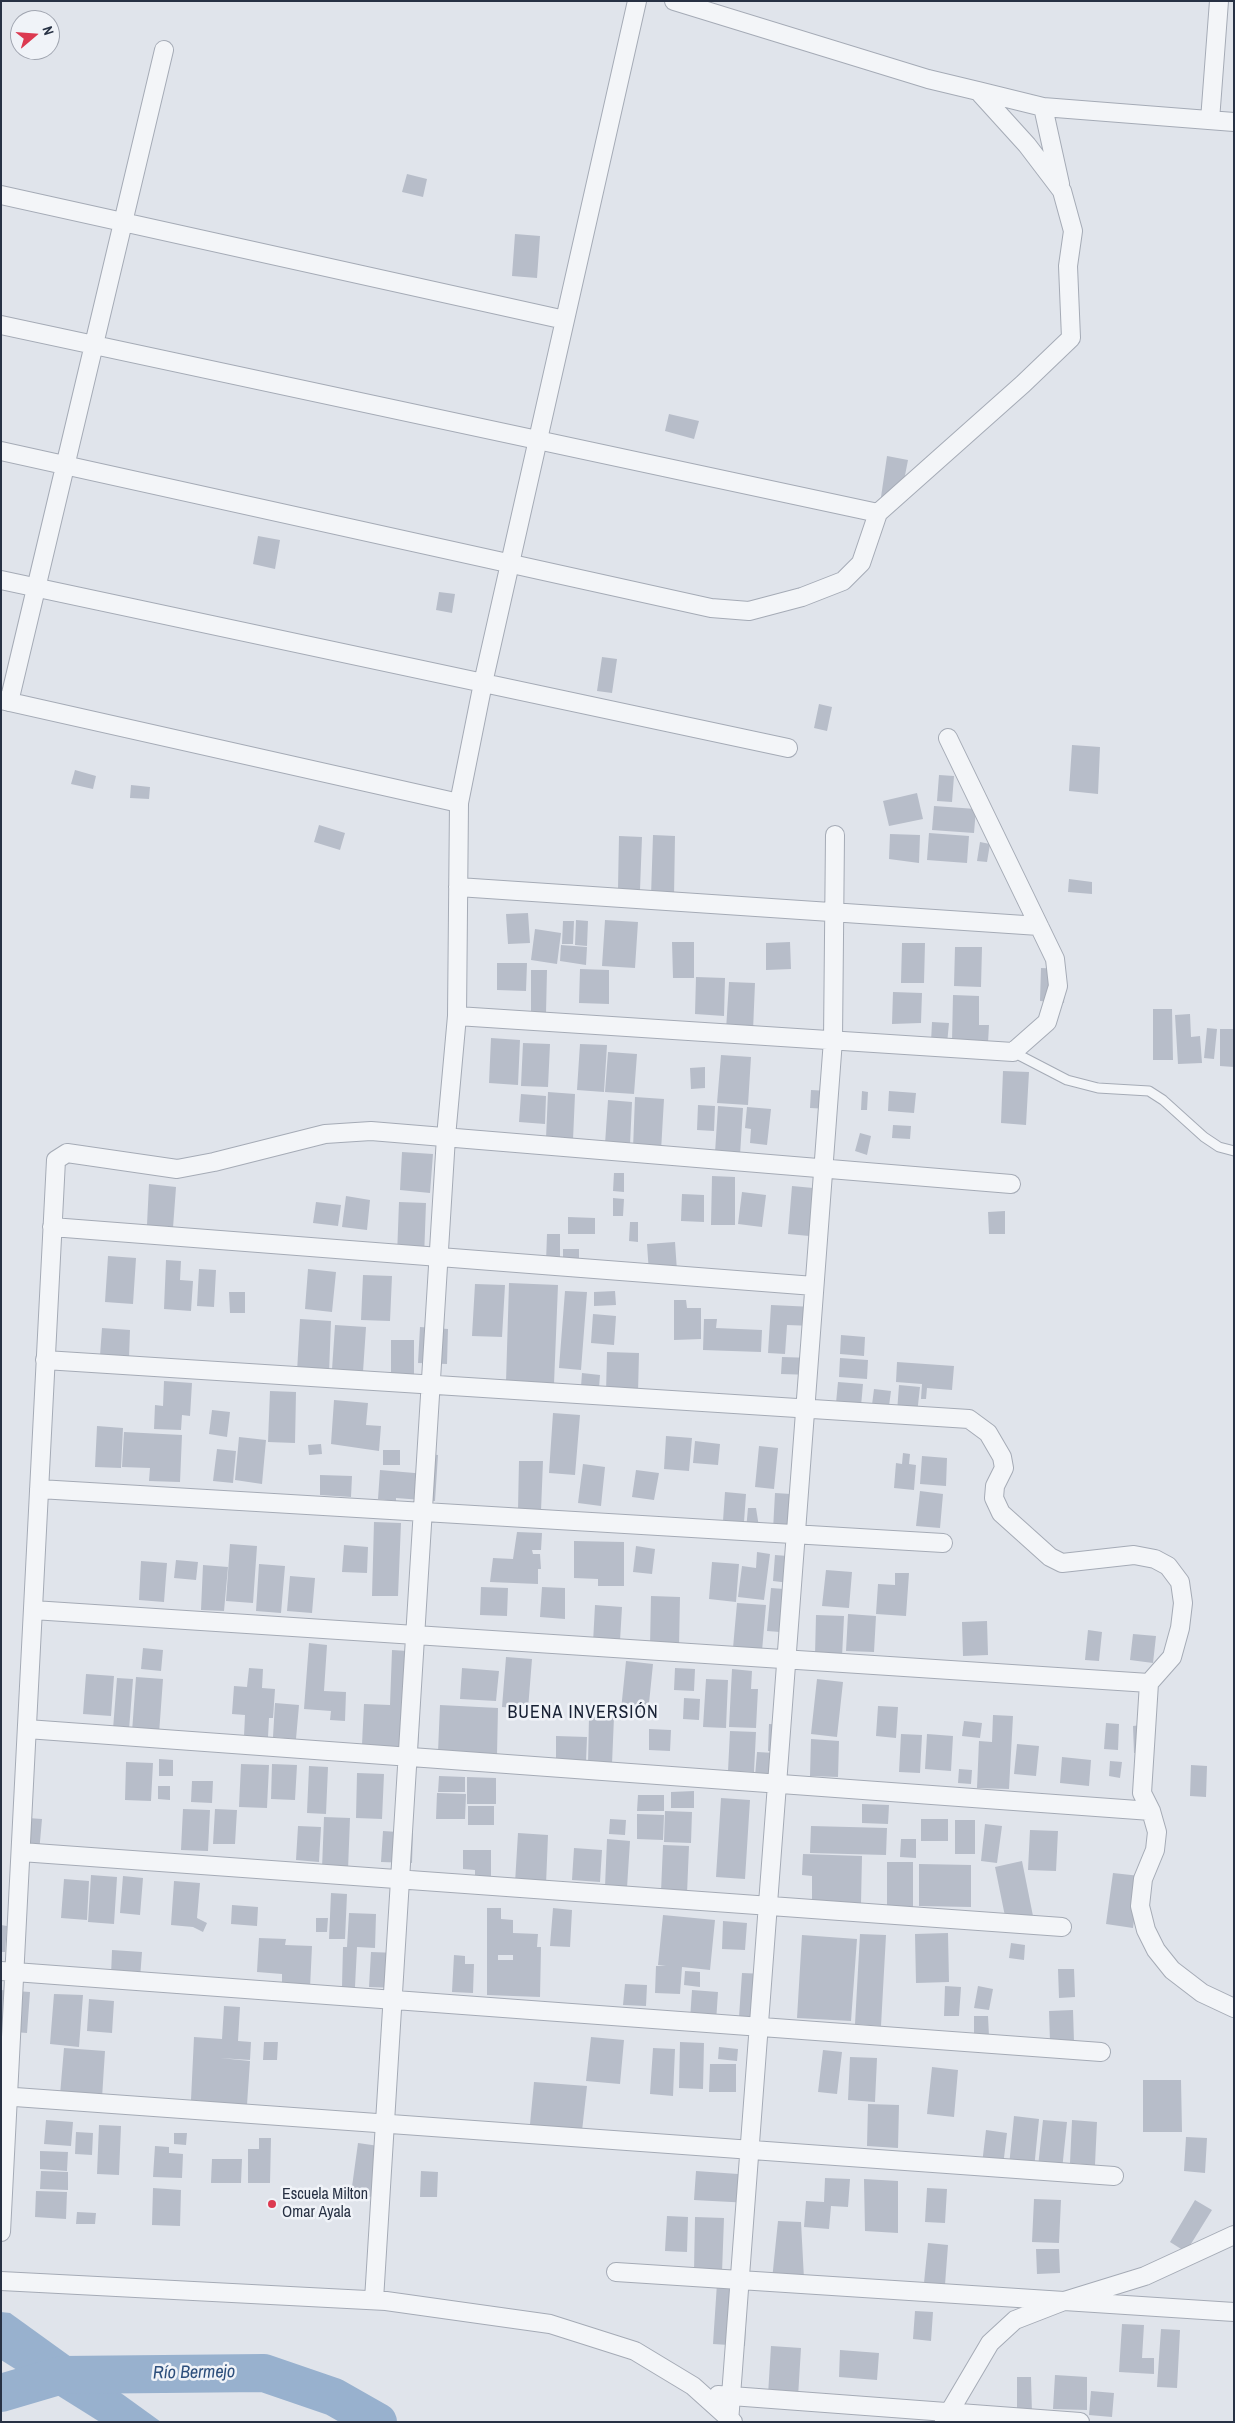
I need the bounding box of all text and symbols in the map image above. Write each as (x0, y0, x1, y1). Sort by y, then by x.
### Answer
north arrow (10, 10, 60, 60)
text: N (38, 24, 58, 37)
district label: BUENA INVERSIÓN (506, 1702, 660, 1724)
place label: Escuela Milton Omar Ayala (282, 2185, 368, 2223)
marker: Escuela Milton Omar Ayala (266, 2198, 278, 2210)
water label: Río Bermejo (153, 2361, 235, 2385)

